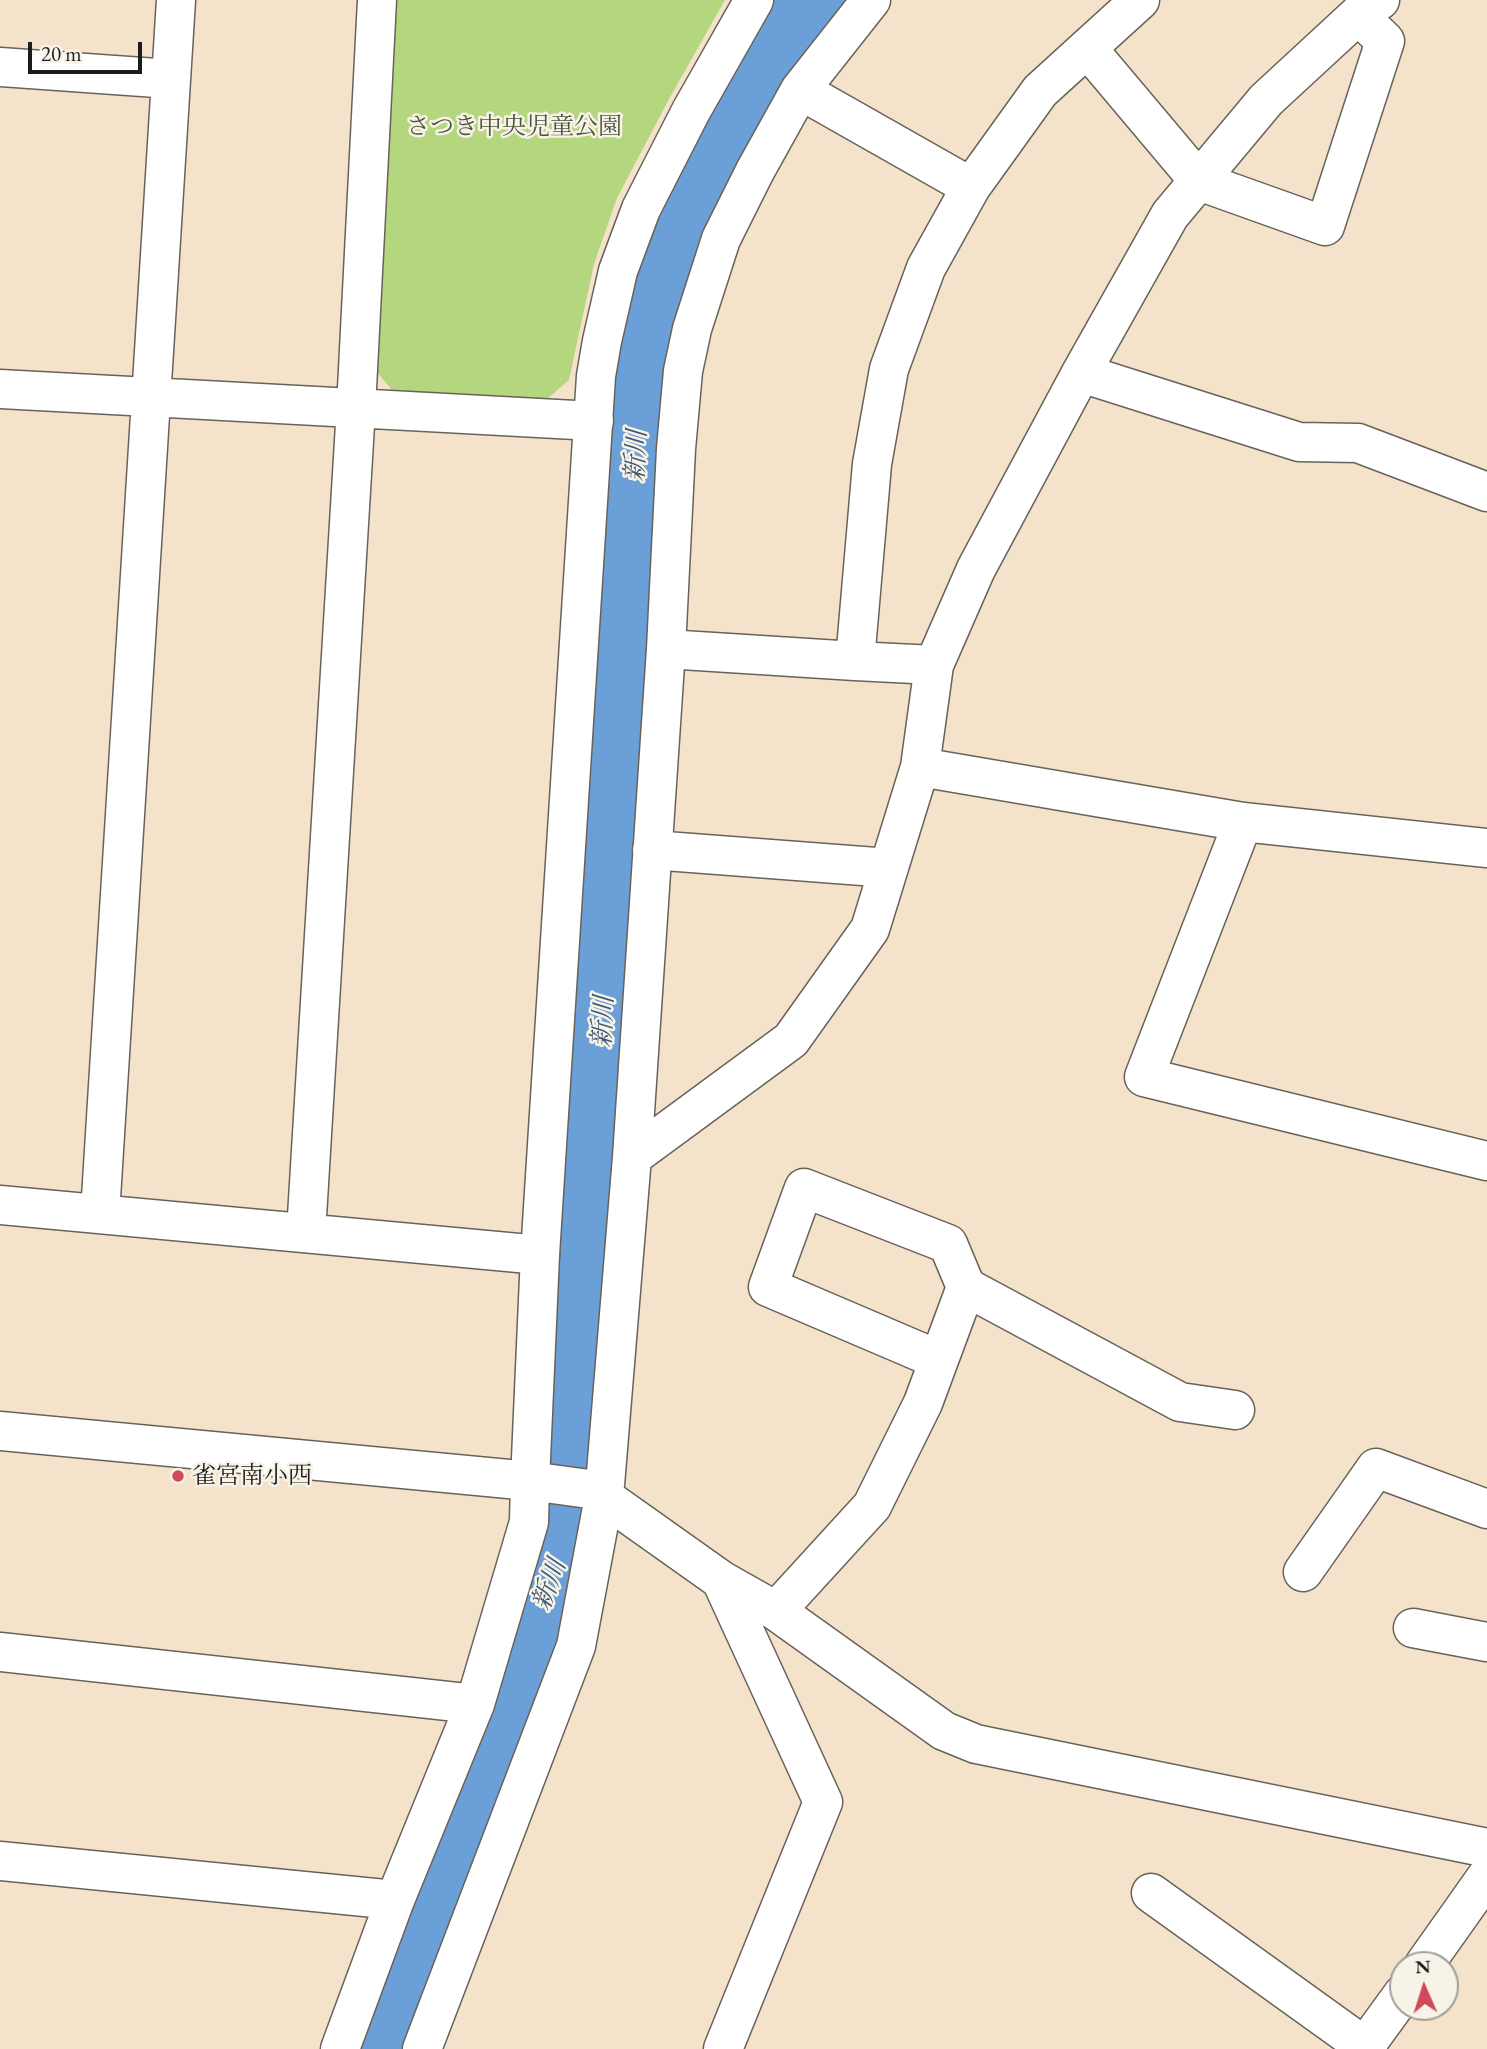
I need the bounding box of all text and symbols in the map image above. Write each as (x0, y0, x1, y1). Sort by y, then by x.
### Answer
scale bar (32, 28, 145, 72)
text: 20 m (41, 40, 82, 67)
park label: さつき中央児童公園 (406, 113, 622, 141)
water label: 新川 (620, 429, 654, 483)
water label: 新川 (587, 995, 621, 1049)
place label: 雀宮南小西 (192, 1462, 312, 1490)
marker: 雀宮南小西 (170, 1468, 186, 1484)
water label: 新川 (526, 1555, 574, 1615)
north arrow (1389, 1951, 1459, 2021)
text: N (1415, 1954, 1431, 1979)

